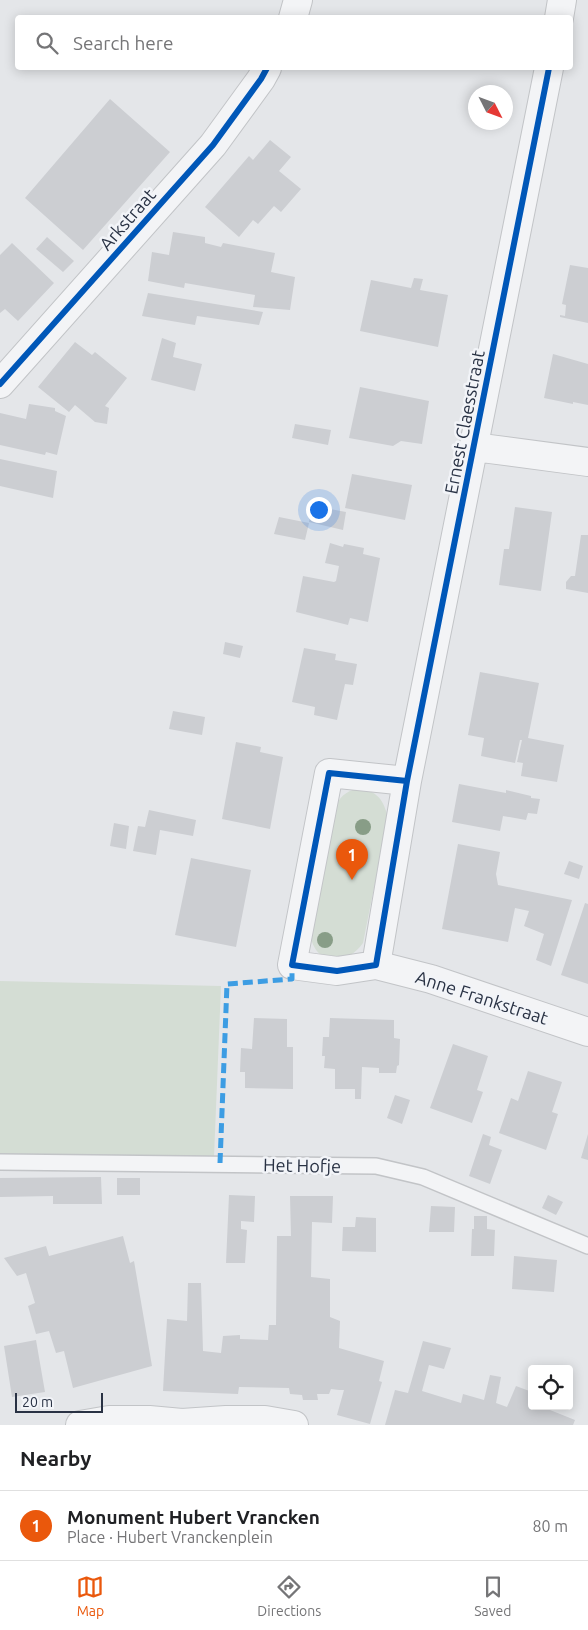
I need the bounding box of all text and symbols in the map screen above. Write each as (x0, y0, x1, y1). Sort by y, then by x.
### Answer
search box (15, 15, 573, 70)
icon: search (33, 29, 61, 57)
text: Search here (73, 32, 173, 54)
north arrow (468, 85, 513, 130)
street label: Arkstraat (95, 184, 159, 254)
street label: Ernest Claesstraat (440, 348, 488, 496)
your location (306, 497, 332, 523)
pin: 1 (336, 839, 368, 880)
street label: Anne Frankstraat (413, 966, 551, 1028)
street label: Het Hofje (263, 1154, 341, 1176)
map controls (528, 1365, 573, 1410)
button: locate (528, 1365, 573, 1410)
scale bar (15, 1390, 102, 1413)
text: 20 m (22, 1394, 53, 1410)
text: Nearby (20, 1446, 91, 1470)
text: Monument Hubert Vrancken (67, 1506, 320, 1528)
text: 1 (31, 1517, 41, 1535)
text: 80 m (532, 1517, 568, 1535)
text: Place · Hubert Vranckenplein (67, 1528, 273, 1546)
tab: Map (76, 1573, 104, 1619)
tab: Directions (257, 1573, 321, 1619)
tab: Saved (474, 1573, 512, 1619)

